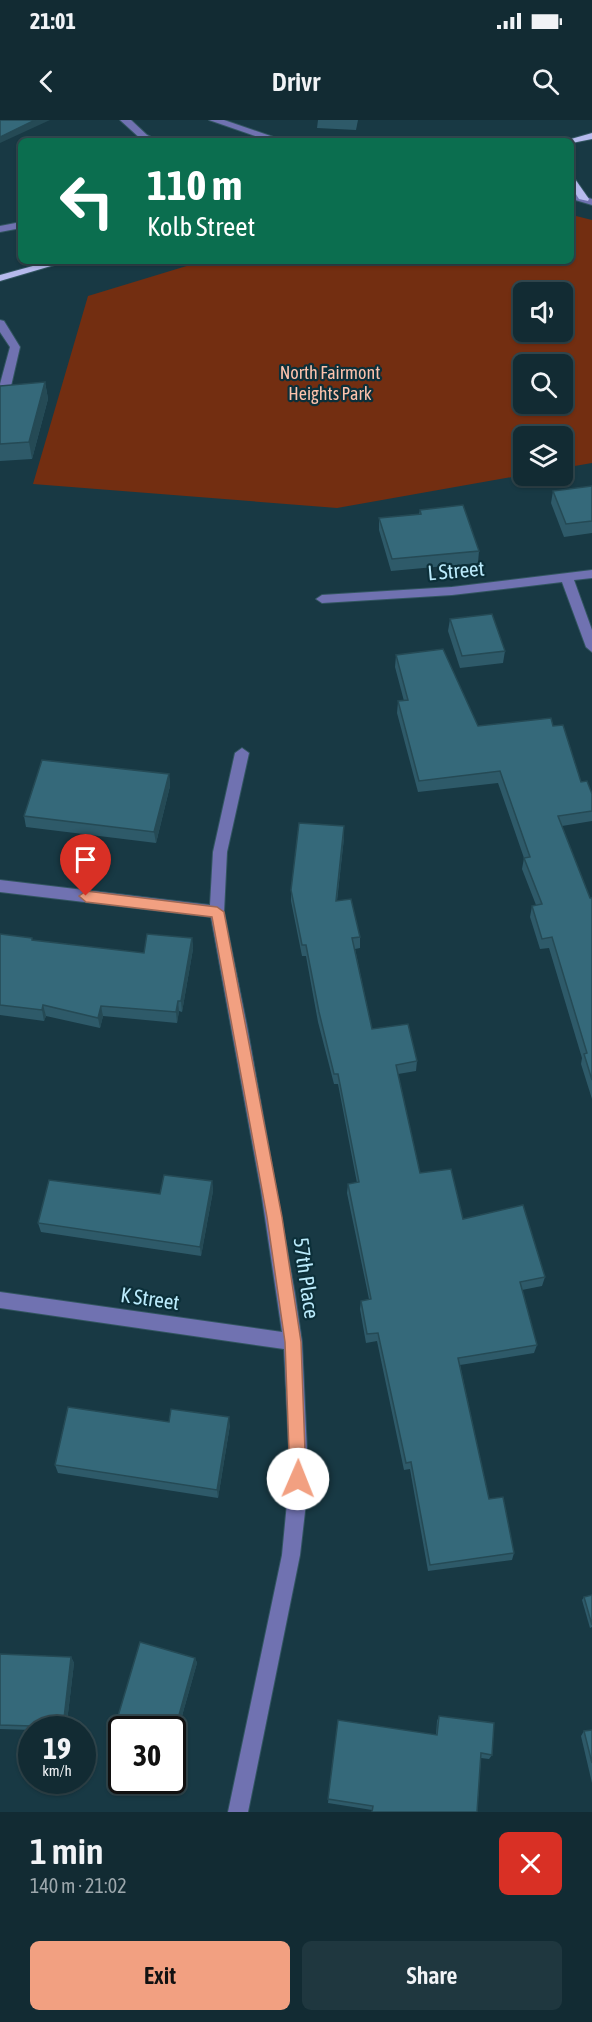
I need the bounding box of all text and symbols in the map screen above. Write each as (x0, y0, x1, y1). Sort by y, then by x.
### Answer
text: 21:01 (30, 8, 76, 34)
icon: back (30, 65, 63, 98)
icon: search (529, 65, 562, 98)
text: Drivr (272, 66, 320, 97)
text: 110 m (147, 161, 242, 209)
icon: left (48, 162, 126, 240)
text: Kolb Street (147, 211, 255, 242)
map controls (513, 282, 573, 486)
button: sound (513, 282, 573, 342)
button: search (513, 354, 573, 414)
park label: North Fairmont Heights Park (280, 362, 380, 404)
button: layers (513, 426, 573, 486)
street label: L Street (426, 556, 485, 584)
pin (60, 834, 111, 896)
icon: arrive (69, 843, 102, 876)
street label: 57th Place (289, 1236, 325, 1320)
street label: K Street (119, 1282, 181, 1314)
position arrow (266, 1447, 330, 1511)
speed limit sign: 30 (108, 1716, 186, 1794)
text: 19 (43, 1731, 71, 1765)
text: km/h (42, 1762, 72, 1779)
text: 1 min (30, 1830, 104, 1872)
button: close (499, 1832, 562, 1895)
text: 140 m · 21:02 (30, 1874, 127, 1897)
button: Exit (30, 1941, 290, 2010)
button: Share (302, 1941, 562, 2010)

